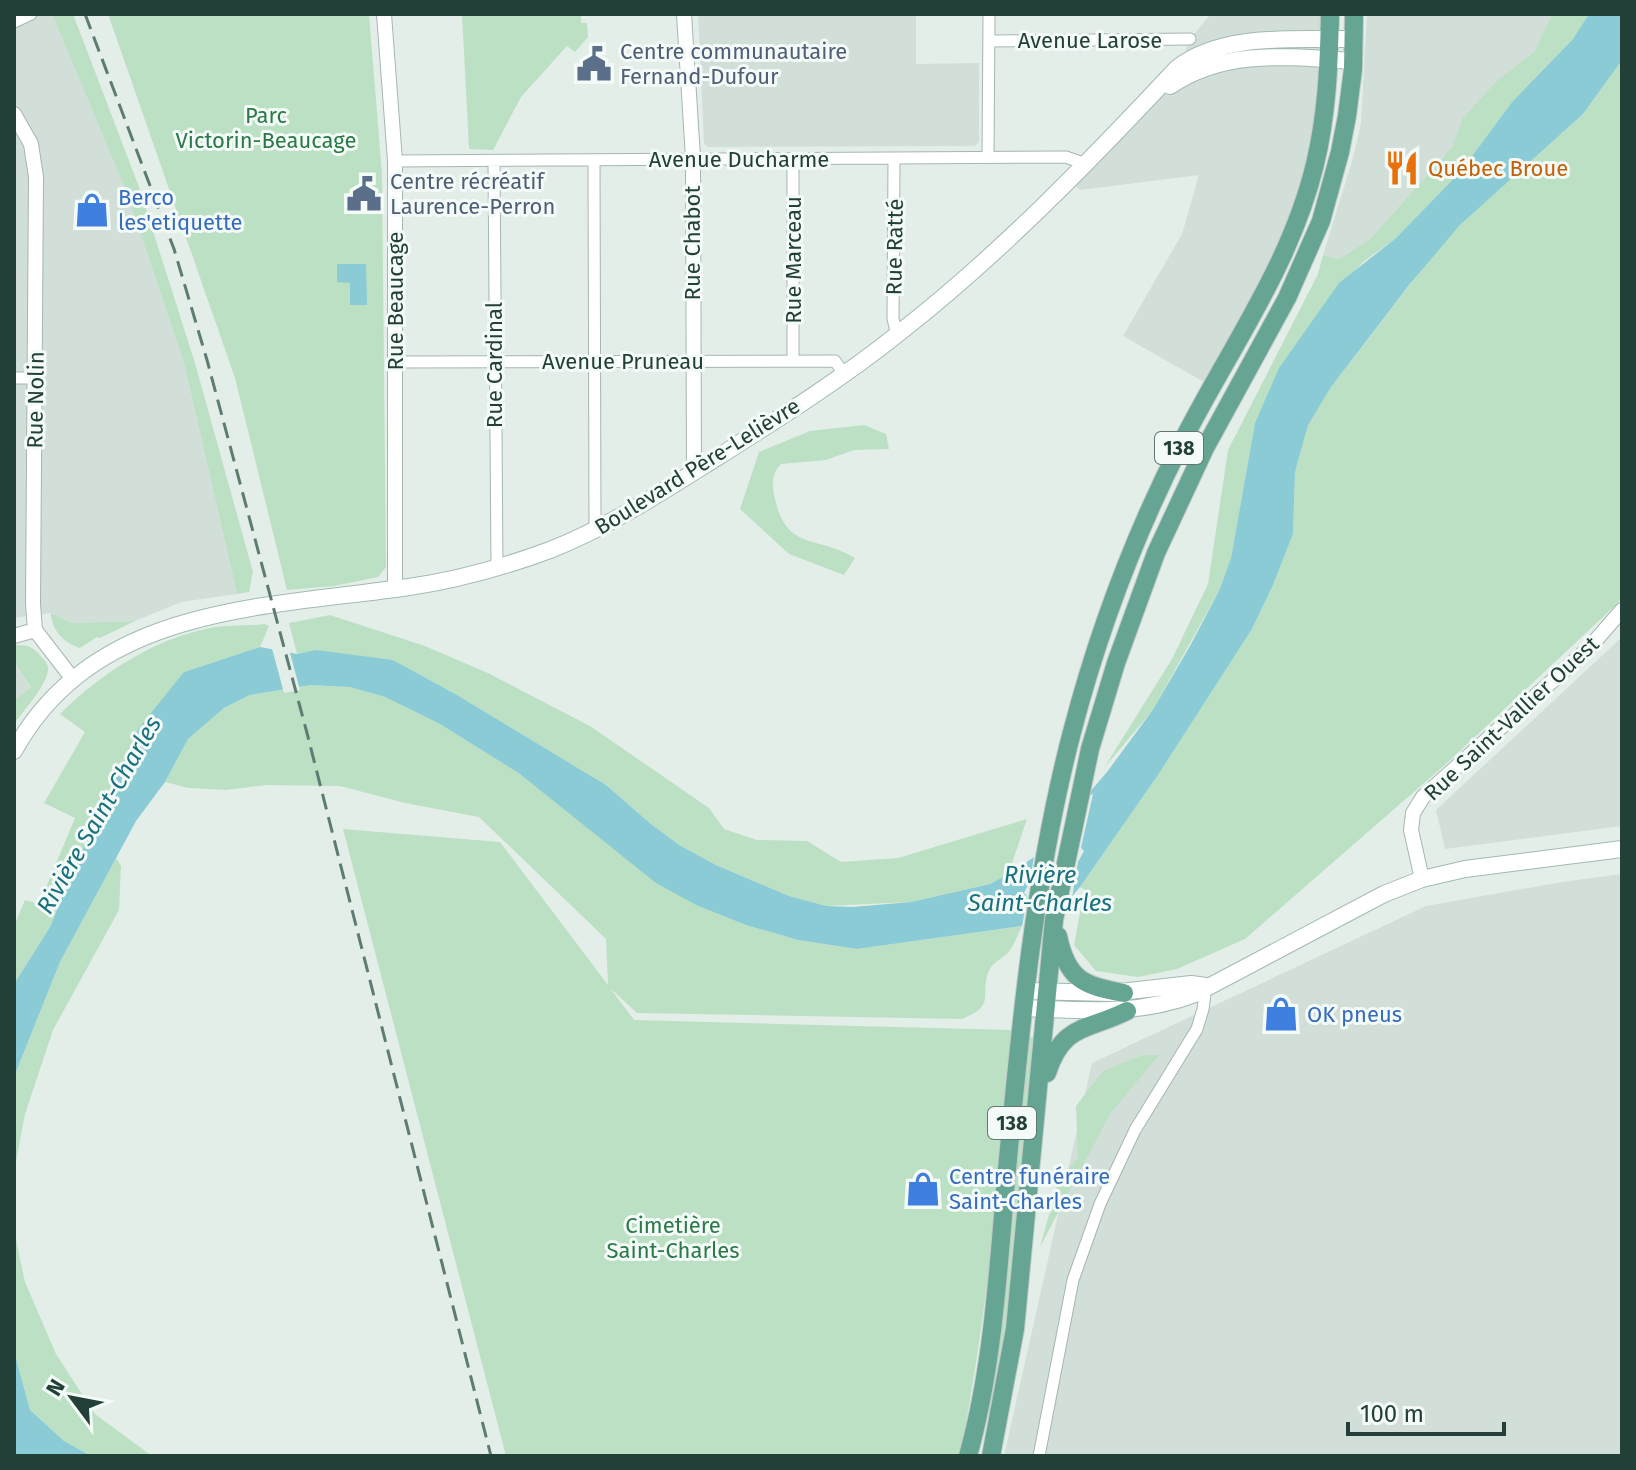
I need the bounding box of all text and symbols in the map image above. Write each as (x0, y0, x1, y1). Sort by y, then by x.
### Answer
street label: Avenue Larose (1018, 27, 1162, 54)
place label: Centre communautaire Fernand-Dufour (620, 38, 847, 90)
public building icon: Centre communautaire Fernand-Dufour (575, 45, 613, 83)
park label: Parc Victorin-Beaucage (176, 102, 356, 154)
street label: Avenue Ducharme (649, 146, 829, 173)
restaurant icon: Québec Broue (1383, 149, 1421, 187)
place label: Québec Broue (1428, 155, 1568, 182)
place label: Centre récréatif Laurence-Perron (390, 168, 555, 220)
public building icon: Centre récréatif Laurence-Perron (345, 175, 383, 213)
place label: Berco les'etiquette (118, 184, 243, 236)
street label: Rue Chabot (679, 186, 706, 300)
shop icon: Berco les'etiquette (73, 191, 111, 229)
street label: Rue Marceau (780, 196, 807, 324)
street label: Rue Ratté (880, 199, 909, 296)
street label: Rue Beaucage (382, 232, 409, 370)
street label: Rue Cardinal (481, 302, 508, 428)
street label: Avenue Pruneau (542, 348, 704, 375)
street label: Rue Nolin (21, 351, 50, 449)
street label: Boulevard Père-Lelièvre (590, 392, 805, 541)
road number: 138 (1155, 432, 1203, 464)
street label: Rue Saint-Vallier Ouest (1418, 630, 1604, 806)
water label: Rivière Saint-Charles (31, 711, 167, 919)
water label: Rivière Saint-Charles (967, 861, 1112, 917)
shop icon: OK pneus (1262, 995, 1300, 1033)
place label: OK pneus (1307, 1001, 1402, 1028)
road number: 138 (988, 1107, 1036, 1139)
place label: Centre funéraire Saint-Charles (949, 1163, 1110, 1215)
shop icon: Centre funéraire Saint-Charles (904, 1170, 942, 1208)
park label: Cimetière Saint-Charles (606, 1212, 740, 1264)
north arrow (32, 1358, 112, 1438)
text: N (40, 1374, 71, 1401)
scale bar (1348, 1386, 1504, 1436)
text: 100 m (1360, 1400, 1424, 1428)

